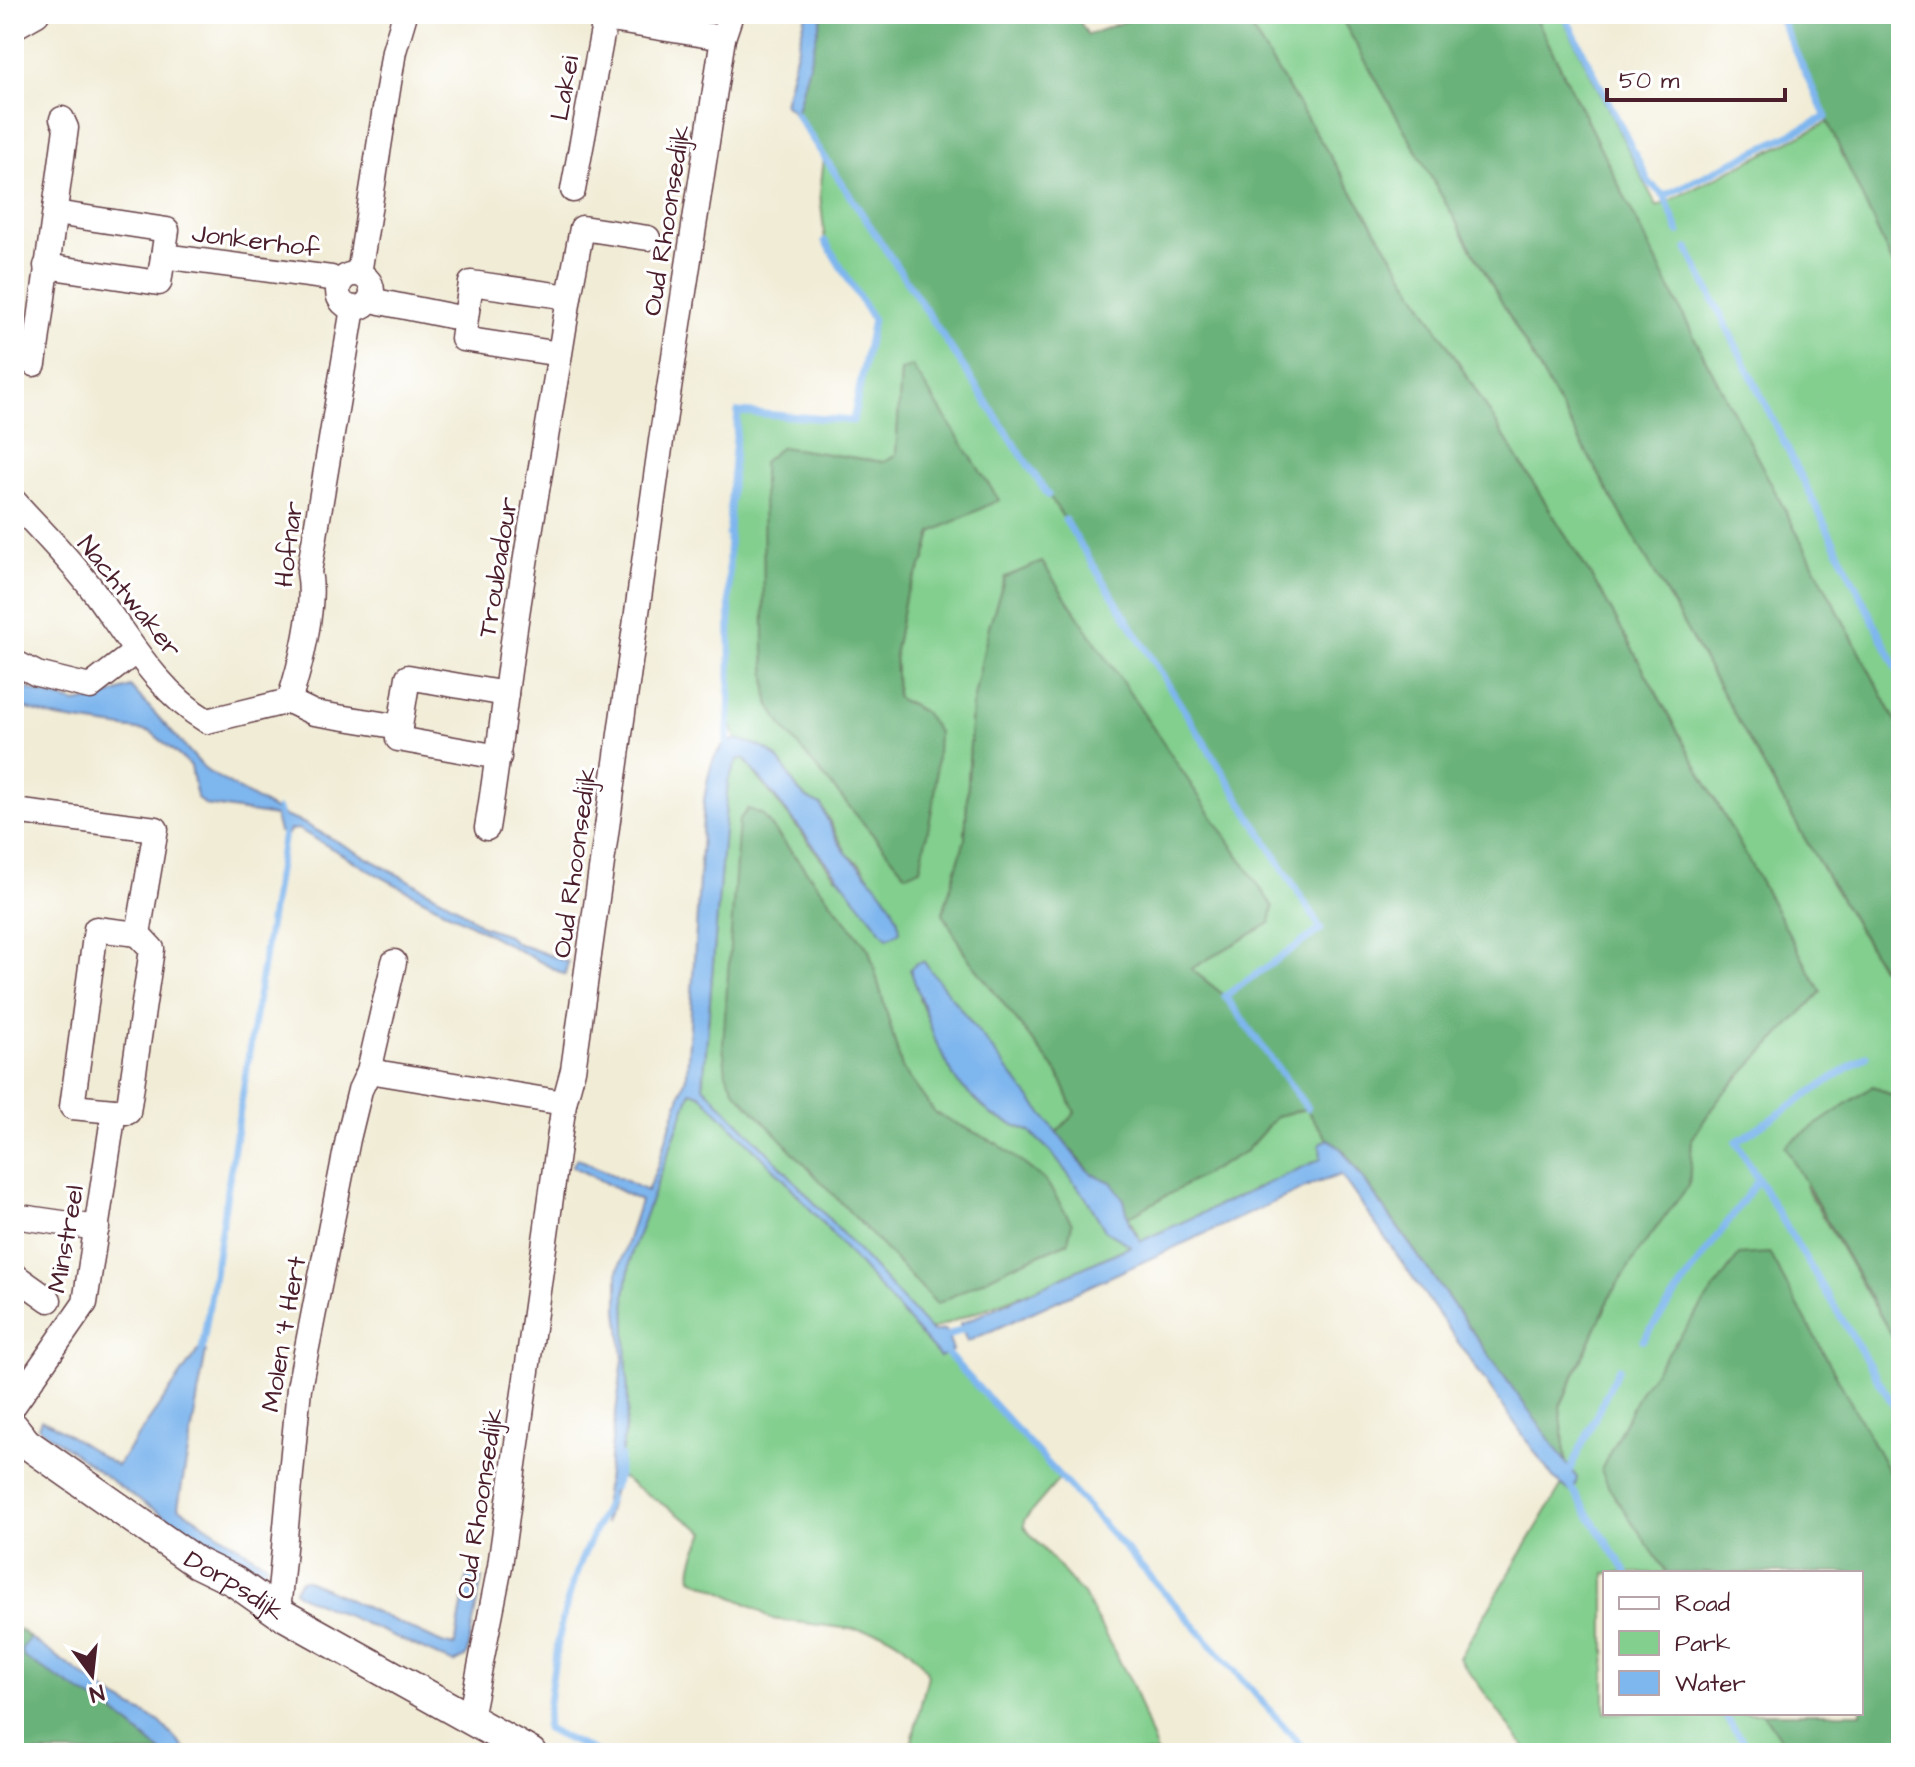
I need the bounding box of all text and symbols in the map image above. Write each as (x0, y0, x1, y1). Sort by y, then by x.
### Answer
scale bar (1607, 52, 1785, 102)
street label: Lakei (542, 53, 588, 123)
text: 50 m (1619, 64, 1680, 98)
street label: Oud Rhoonsedijk (634, 122, 700, 318)
street label: Jonkerhof (190, 215, 322, 267)
street label: Troubadour (469, 494, 527, 640)
street label: Hofnar (266, 499, 312, 589)
street label: Nachtwaker (69, 528, 190, 665)
street label: Oud Rhoonsedijk (544, 764, 606, 960)
street label: Minstreel (39, 1183, 93, 1296)
street label: Molen 't Hert (253, 1253, 315, 1415)
street label: Oud Rhoonsedijk (447, 1405, 513, 1601)
street label: Dorpsdijk (176, 1542, 292, 1630)
legend (1603, 1571, 1863, 1715)
text: Road (1675, 1587, 1730, 1621)
text: Park (1675, 1627, 1731, 1661)
north arrow (52, 1635, 132, 1715)
text: Water (1675, 1667, 1746, 1701)
text: N (86, 1676, 107, 1710)

